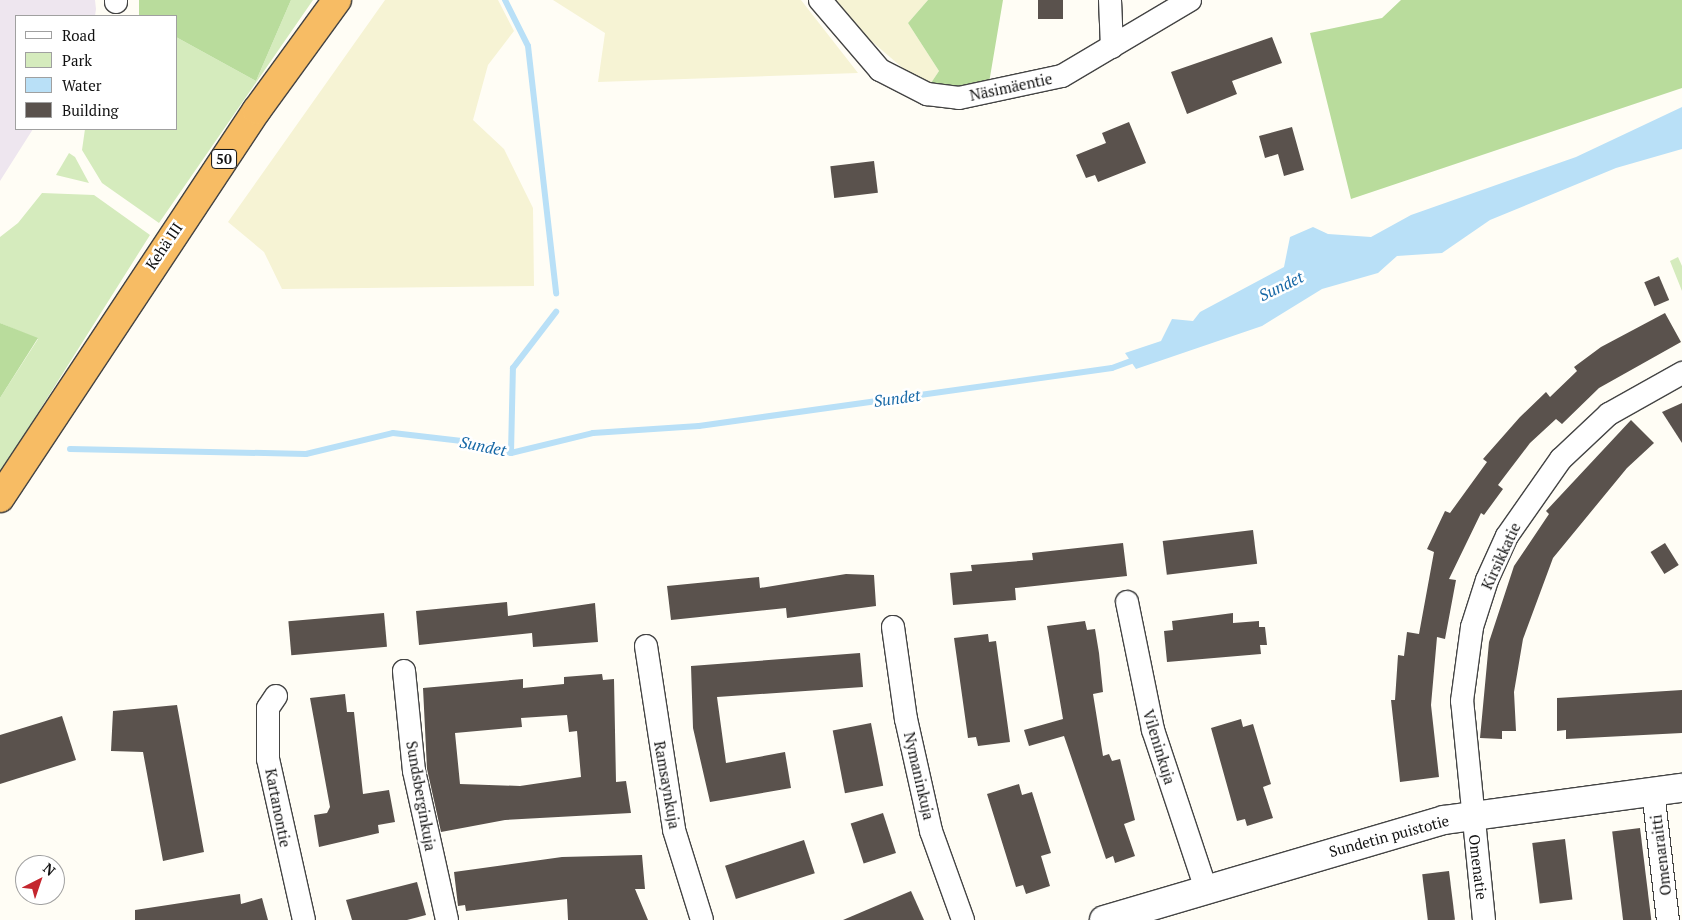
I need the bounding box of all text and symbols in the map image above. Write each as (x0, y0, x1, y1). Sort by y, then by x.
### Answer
legend (15, 15, 178, 130)
text: Road (62, 25, 95, 45)
text: Park (62, 50, 92, 70)
street label: Näsimäentie (968, 69, 1054, 105)
text: Water (62, 75, 101, 95)
text: Building (62, 100, 119, 120)
road number: 50 (210, 148, 238, 170)
street label: Kehä III (142, 219, 186, 273)
water label: Sundet (1256, 267, 1306, 305)
water label: Sundet (872, 385, 922, 411)
water label: Sundet (458, 432, 508, 460)
street label: Kirsikkatie (1478, 520, 1524, 592)
street label: Vileninkuja (1139, 707, 1179, 787)
street label: Nymaninkuja (900, 730, 938, 822)
street label: Sundsberginkuja (402, 740, 440, 852)
street label: Ramsaynkuja (650, 740, 684, 830)
street label: Kartanontie (262, 767, 294, 849)
street label: Sundetin puistotie (1327, 811, 1451, 861)
street label: Omenaraitti (1647, 813, 1675, 897)
street label: Omenatie (1465, 833, 1491, 901)
north arrow (15, 855, 65, 905)
text: N (39, 858, 60, 880)

